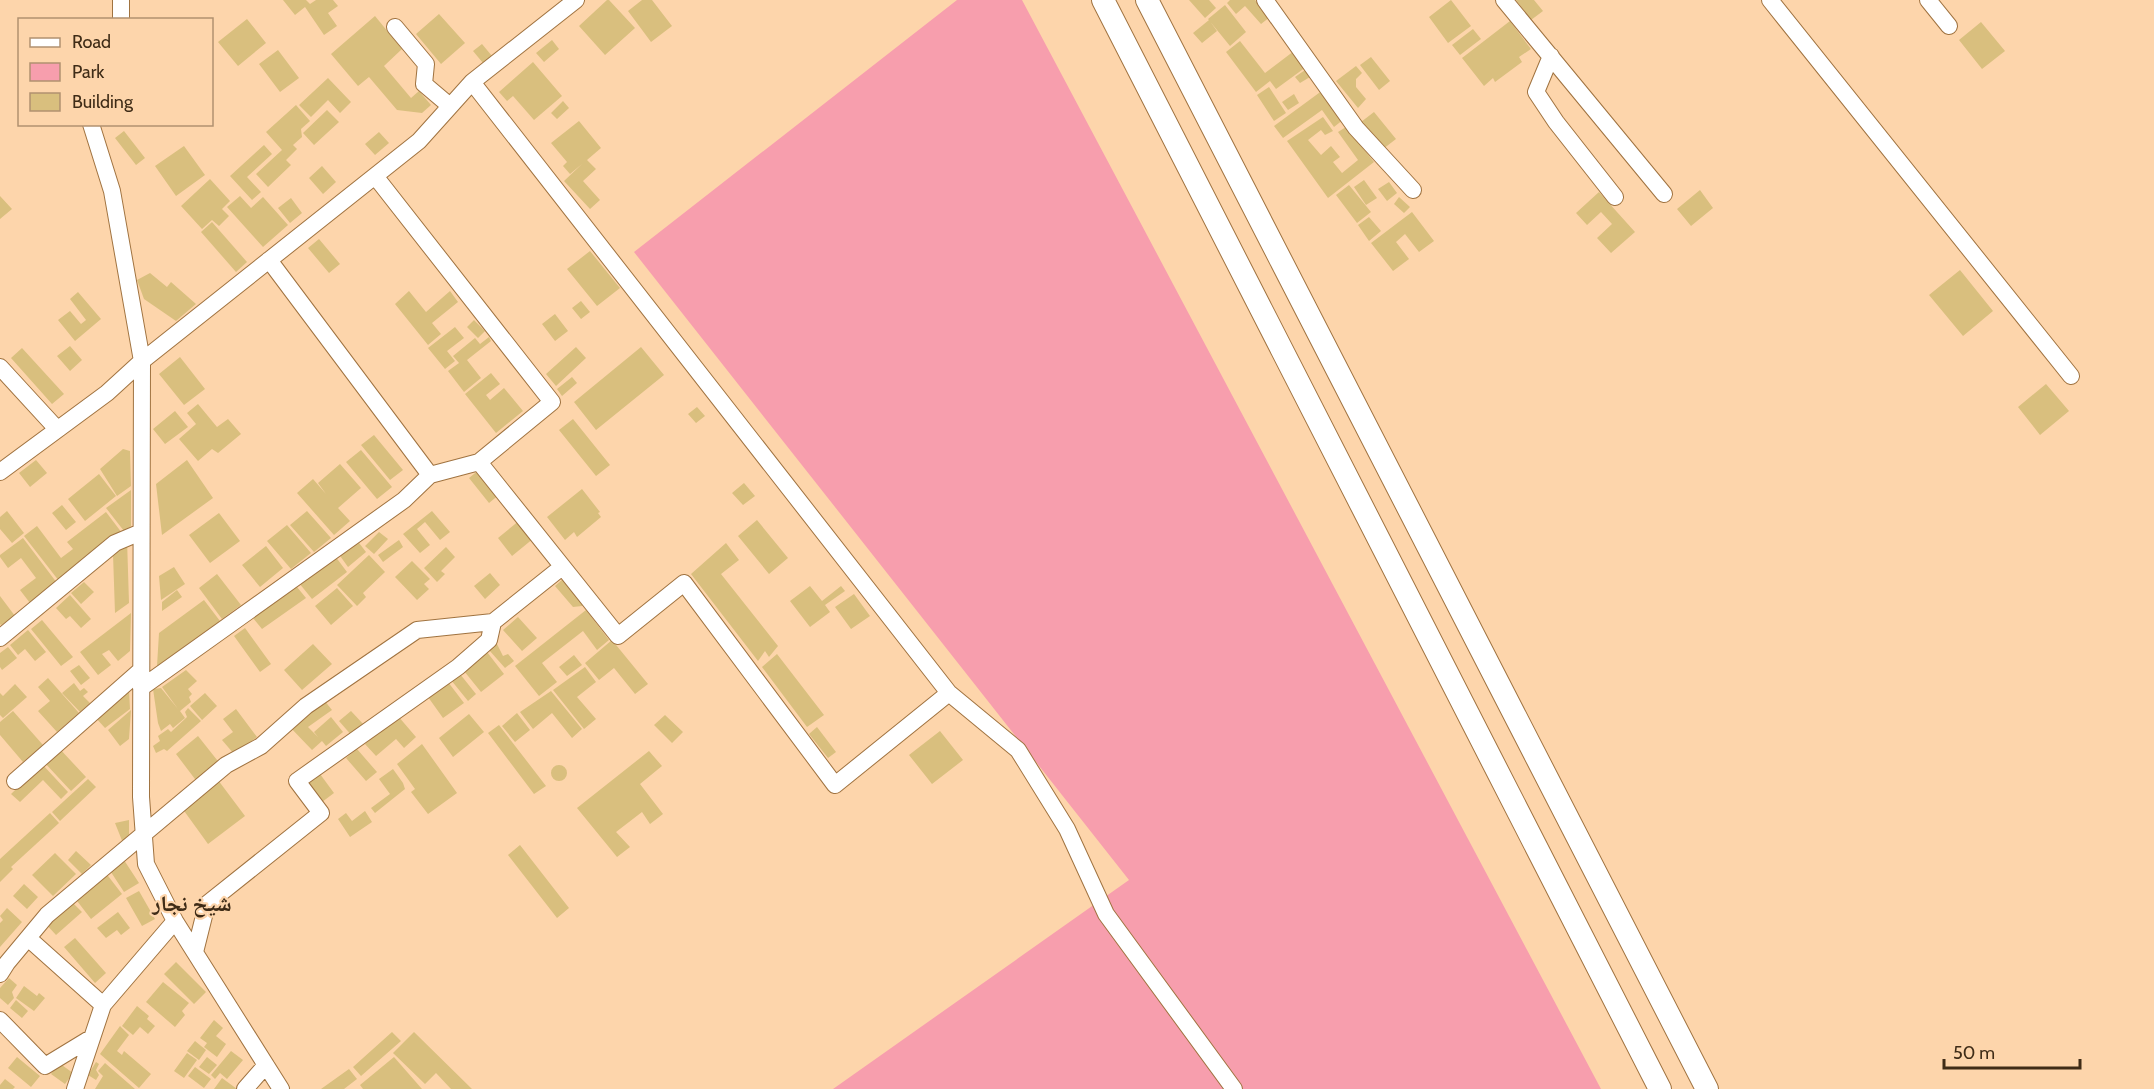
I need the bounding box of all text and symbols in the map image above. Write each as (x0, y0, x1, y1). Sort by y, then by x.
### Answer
legend (18, 18, 213, 126)
text: Road (72, 31, 111, 53)
text: Park (72, 61, 105, 83)
text: Building (72, 91, 134, 113)
district label: شيخ نجار (151, 890, 232, 918)
scale bar (1944, 1032, 2080, 1070)
text: 50 m (1953, 1042, 1995, 1064)

